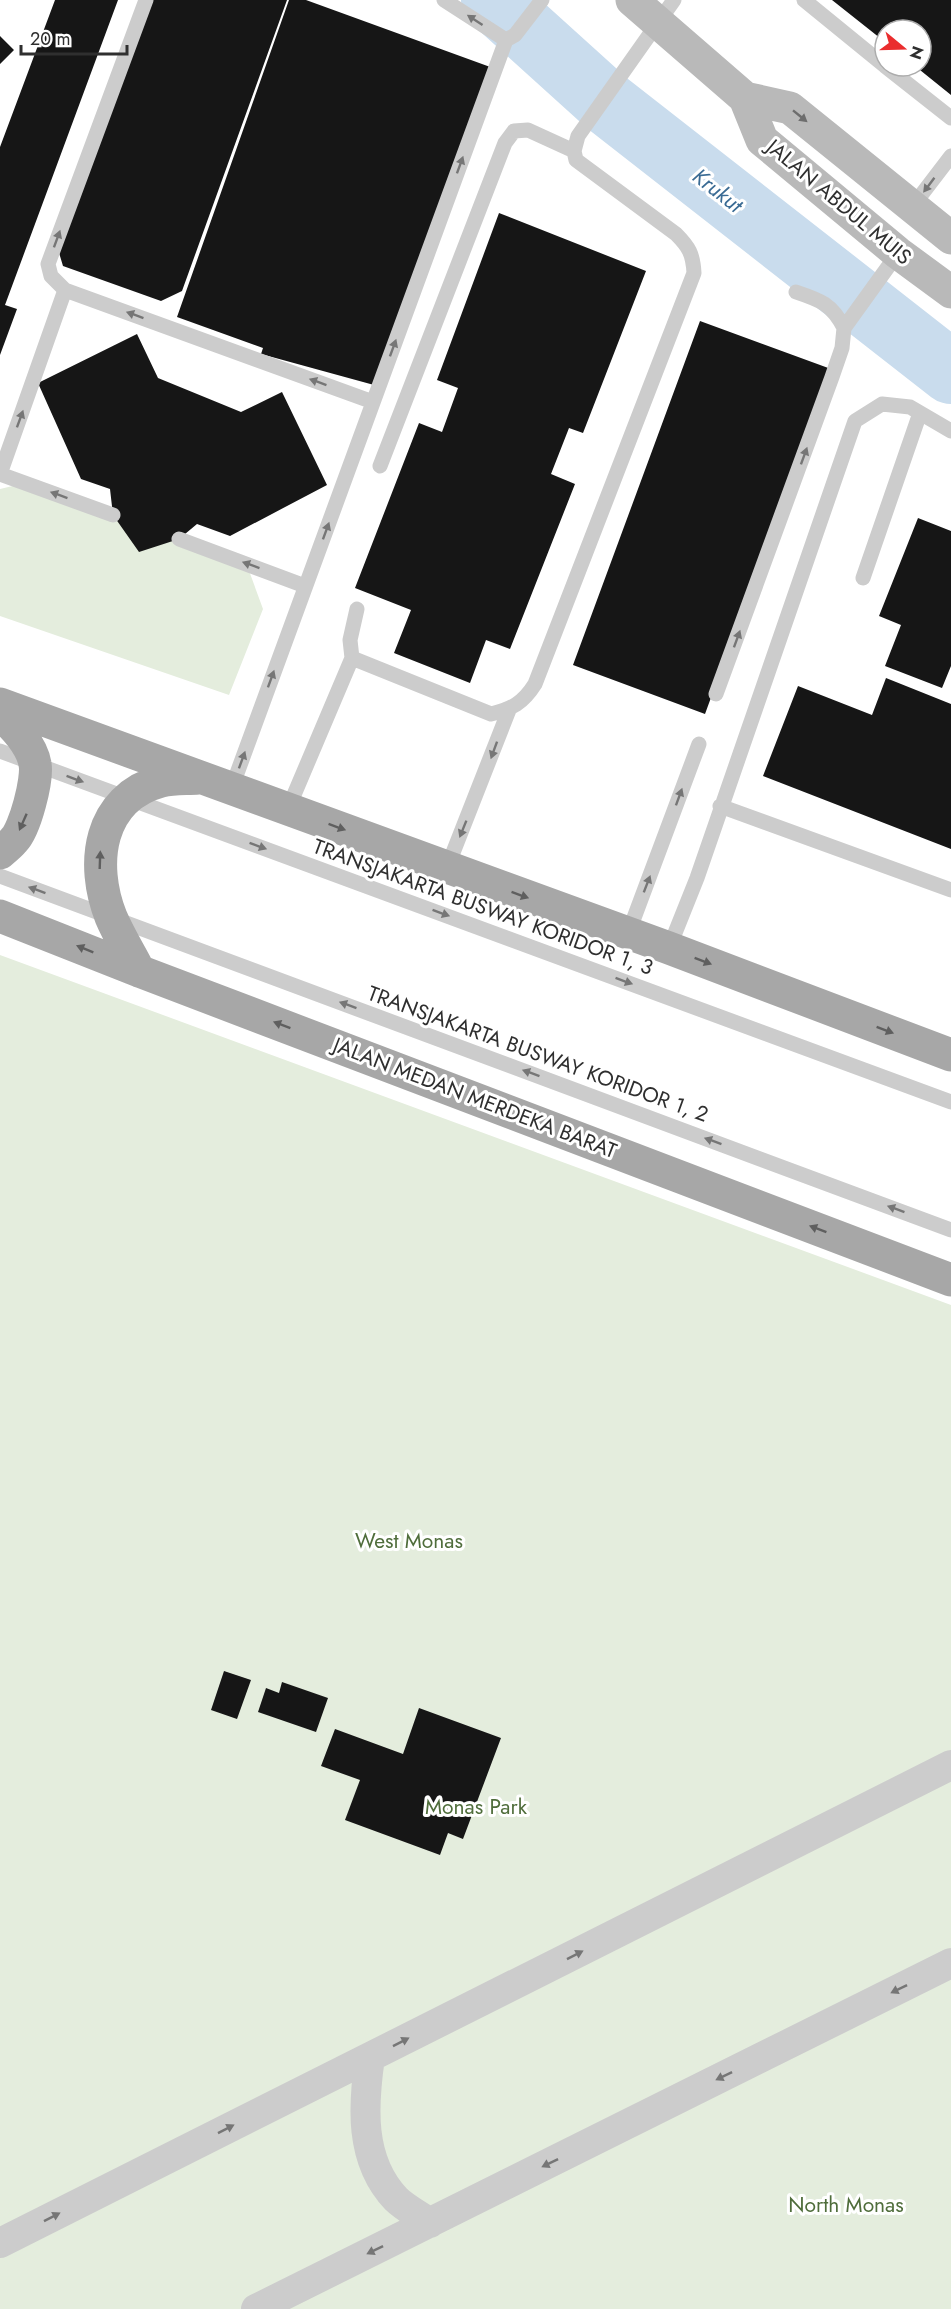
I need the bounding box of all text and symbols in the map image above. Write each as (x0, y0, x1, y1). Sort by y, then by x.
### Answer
one-way arrow (467, 15, 483, 26)
scale bar (21, 18, 128, 56)
north arrow (873, 18, 933, 78)
text: 20 m (30, 26, 70, 52)
text: N (904, 43, 930, 62)
one-way arrow (792, 109, 807, 122)
street label: JALAN ABDUL MUIS (758, 130, 918, 272)
one-way arrow (456, 155, 466, 173)
water label: Krukut (686, 160, 751, 221)
one-way arrow (922, 177, 935, 193)
one-way arrow (52, 230, 62, 248)
one-way arrow (126, 310, 144, 320)
one-way arrow (389, 339, 398, 357)
one-way arrow (309, 377, 327, 387)
one-way arrow (15, 409, 25, 427)
one-way arrow (799, 447, 809, 465)
one-way arrow (49, 490, 67, 500)
one-way arrow (321, 522, 331, 540)
one-way arrow (241, 560, 259, 570)
one-way arrow (732, 630, 742, 648)
one-way arrow (267, 670, 276, 688)
one-way arrow (489, 741, 498, 759)
one-way arrow (237, 751, 247, 769)
one-way arrow (66, 774, 84, 784)
one-way arrow (674, 788, 684, 806)
one-way arrow (18, 814, 28, 832)
one-way arrow (458, 820, 467, 838)
one-way arrow (328, 823, 346, 833)
street label: TRANSJAKARTA BUSWAY KORIDOR 1, 3 (309, 831, 657, 983)
one-way arrow (249, 841, 267, 851)
one-way arrow (96, 851, 105, 870)
one-way arrow (643, 875, 652, 893)
one-way arrow (27, 885, 45, 895)
one-way arrow (511, 890, 529, 900)
one-way arrow (432, 909, 450, 919)
one-way arrow (75, 944, 93, 954)
one-way arrow (694, 957, 712, 966)
one-way arrow (615, 976, 633, 986)
street label: TRANSJAKARTA BUSWAY KORIDOR 1, 2 (364, 978, 712, 1130)
one-way arrow (339, 1000, 357, 1010)
one-way arrow (273, 1020, 291, 1029)
one-way arrow (876, 1026, 894, 1035)
street label: JALAN MEDAN MERDEKA BARAT (326, 1029, 621, 1166)
one-way arrow (522, 1068, 540, 1078)
one-way arrow (704, 1136, 722, 1146)
one-way arrow (887, 1204, 905, 1214)
one-way arrow (809, 1224, 827, 1233)
park label: West Monas (355, 1526, 463, 1556)
park label: Monas Park (425, 1792, 528, 1822)
one-way arrow (566, 1950, 584, 1960)
one-way arrow (890, 1985, 907, 1994)
one-way arrow (392, 2037, 409, 2046)
one-way arrow (715, 2071, 732, 2081)
one-way arrow (218, 2125, 235, 2134)
one-way arrow (541, 2158, 558, 2168)
park label: North Monas (788, 2190, 904, 2220)
one-way arrow (44, 2212, 61, 2222)
one-way arrow (366, 2245, 383, 2255)

